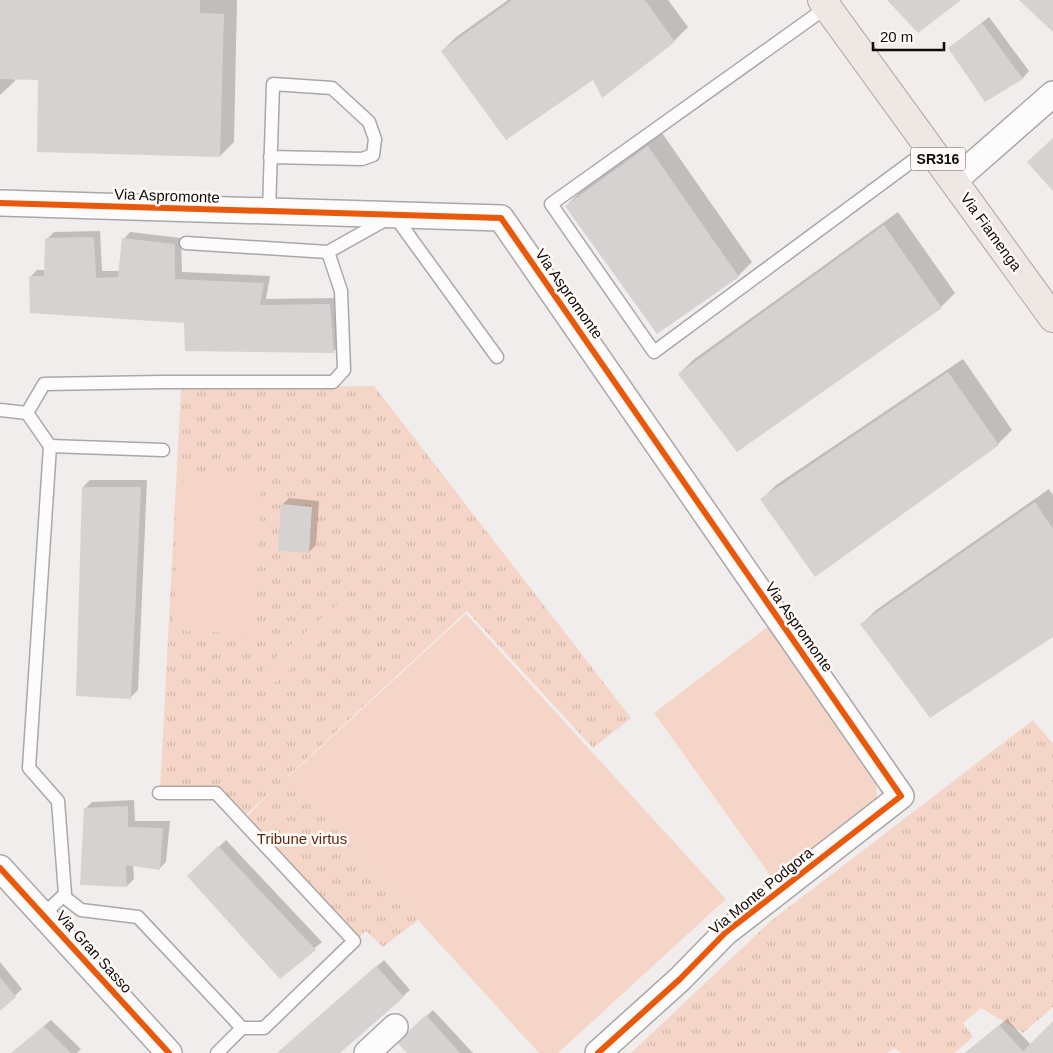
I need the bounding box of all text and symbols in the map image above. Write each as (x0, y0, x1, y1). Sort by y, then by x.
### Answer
scale bar (873, 20, 944, 52)
text: 20 m (880, 28, 913, 45)
road number: SR316 (910, 148, 966, 170)
street label: Via Aspromonte (114, 185, 220, 206)
street label: Via Fiamenga (957, 189, 1026, 275)
street label: Via Aspromonte (532, 246, 607, 342)
street label: Via Aspromonte (762, 579, 837, 675)
park label: Tribune virtus (257, 830, 347, 847)
street label: Via Monte Podgora (706, 843, 816, 938)
street label: Via Gran Sasso (53, 907, 136, 996)

